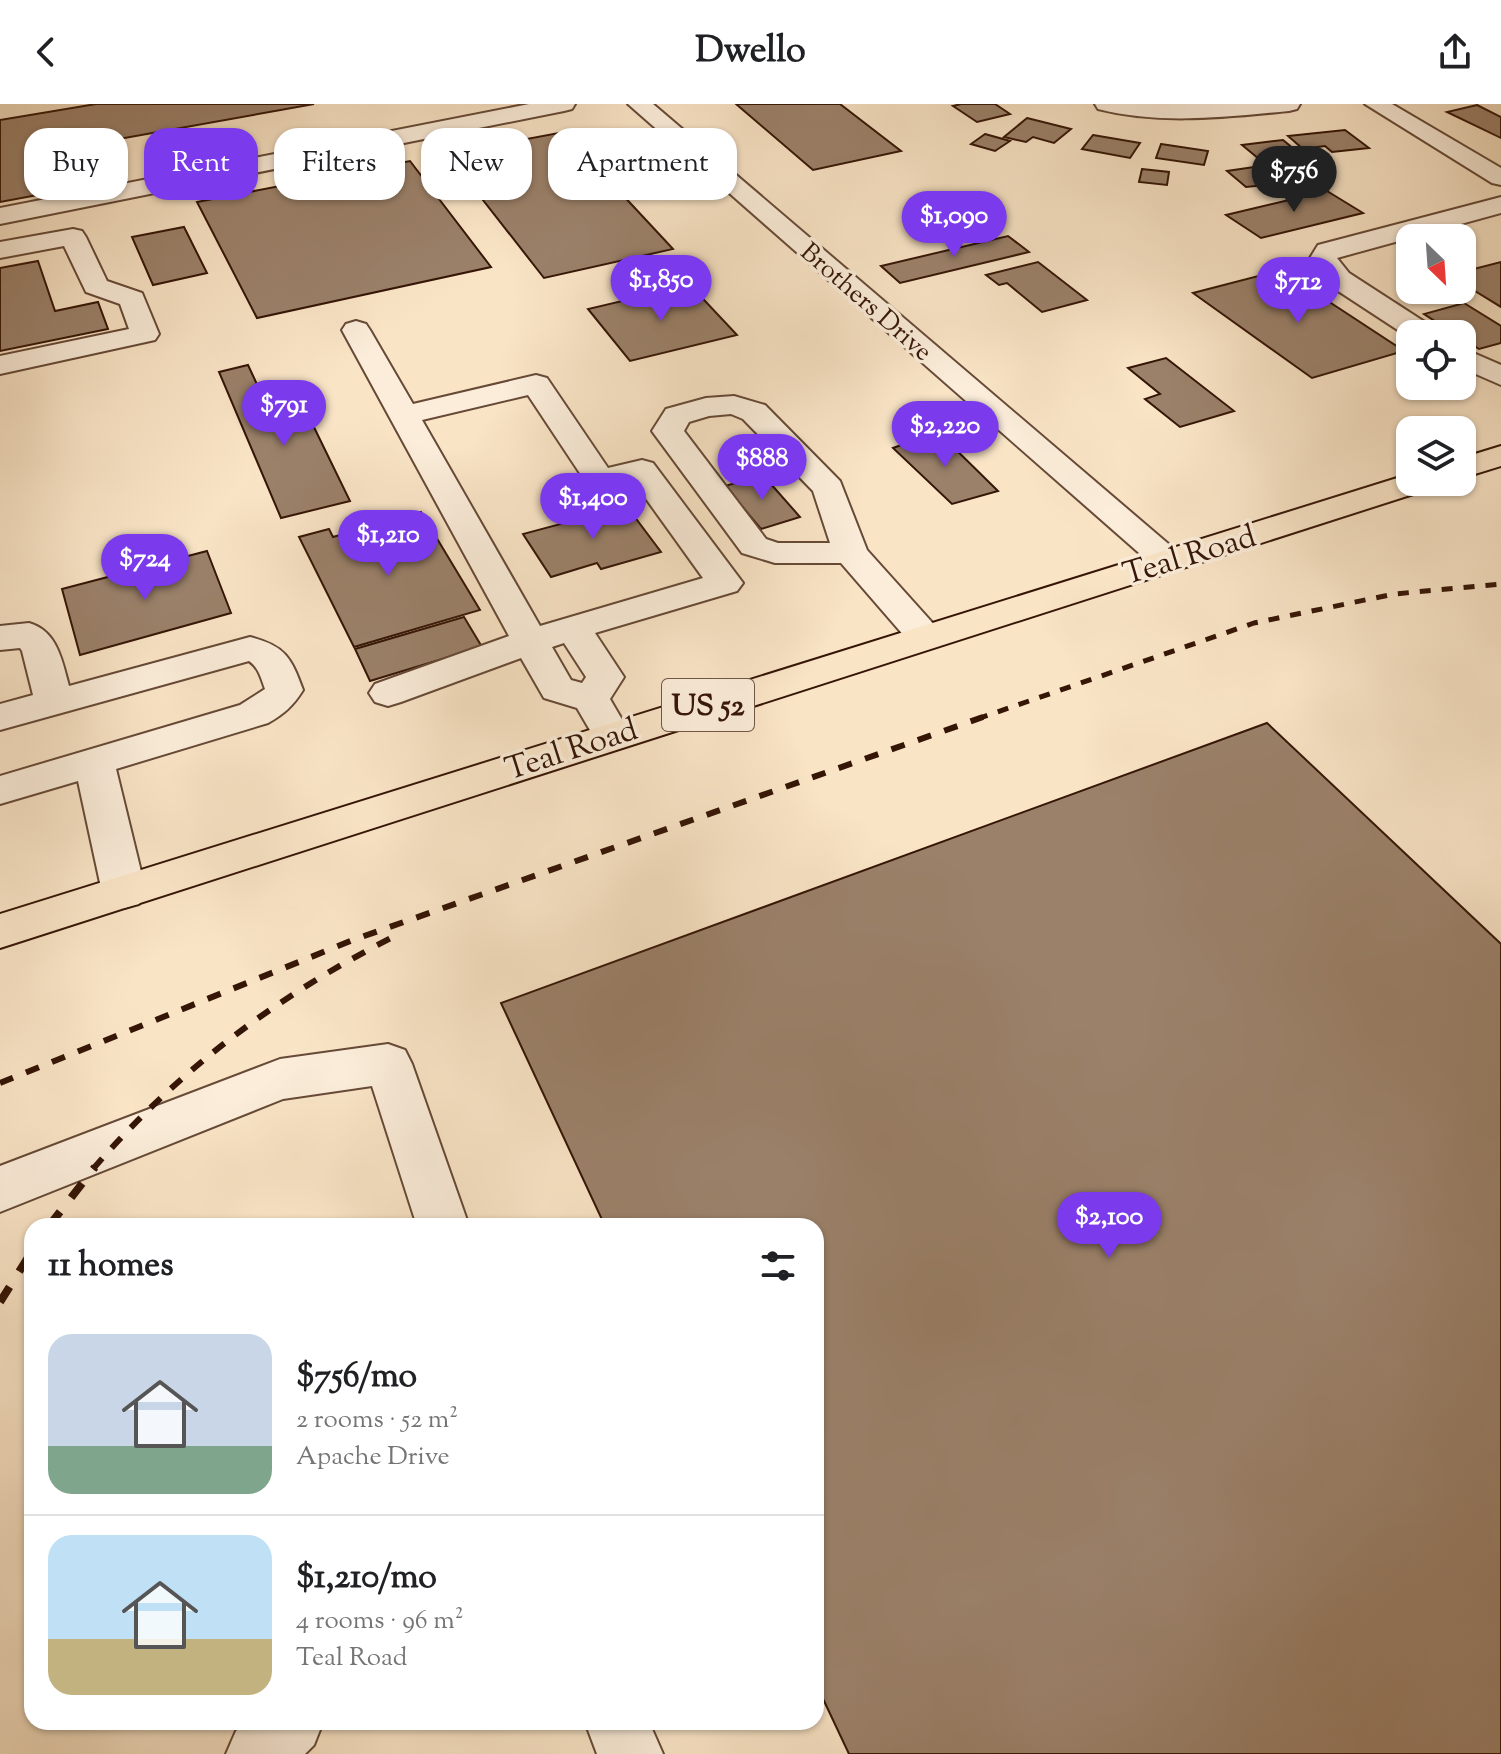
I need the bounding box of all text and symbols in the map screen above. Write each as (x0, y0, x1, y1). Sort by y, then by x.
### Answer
text: Dwello (695, 26, 806, 78)
icon: back (24, 30, 68, 74)
icon: share (1433, 30, 1477, 74)
chip: Buy (24, 128, 128, 200)
chip: Rent (144, 128, 258, 200)
chip: Filters (274, 128, 405, 200)
chip: New (421, 128, 532, 200)
chip: Apartment (548, 128, 737, 200)
pin: $756 (1247, 146, 1341, 214)
text: $756 (1270, 153, 1318, 190)
pin: $1,090 (889, 191, 1019, 259)
text: $1,090 (920, 198, 988, 235)
north arrow (1396, 224, 1476, 304)
map controls (1396, 224, 1476, 496)
street label: Brothers Drive (791, 235, 939, 371)
pin: $1,850 (596, 255, 726, 323)
pin: $712 (1251, 257, 1345, 325)
text: $1,850 (629, 262, 693, 299)
text: $712 (1274, 264, 1322, 301)
button: locate (1396, 320, 1476, 400)
pin: $791 (237, 380, 331, 448)
text: $791 (260, 387, 308, 424)
pin: $2,220 (880, 401, 1010, 469)
text: $2,220 (910, 408, 980, 445)
button: layers (1396, 416, 1476, 496)
pin: $888 (715, 434, 809, 502)
text: $888 (736, 441, 788, 478)
pin: $1,400 (528, 473, 658, 541)
text: $1,400 (558, 480, 628, 517)
pin: $1,210 (323, 510, 453, 578)
street label: Teal Road (1118, 515, 1262, 599)
text: $1,210 (356, 517, 420, 554)
pin: $724 (98, 534, 192, 602)
text: $724 (119, 541, 171, 578)
road number: US 52 (662, 679, 754, 731)
street label: Teal Road (500, 708, 644, 794)
pin: $2,100 (1044, 1192, 1174, 1260)
text: $2,100 (1075, 1199, 1143, 1236)
text: 11 homes (48, 1242, 174, 1291)
icon: filters (756, 1244, 800, 1288)
text: $756/mo (296, 1353, 417, 1402)
icon: home (112, 1366, 208, 1462)
text: 2 rooms · 52 m² (296, 1402, 458, 1439)
text: Apache Drive (296, 1439, 450, 1476)
text: $1,210/mo (296, 1554, 437, 1603)
icon: home (112, 1567, 208, 1663)
text: 4 rooms · 96 m² (296, 1603, 464, 1640)
text: Teal Road (296, 1640, 407, 1677)

